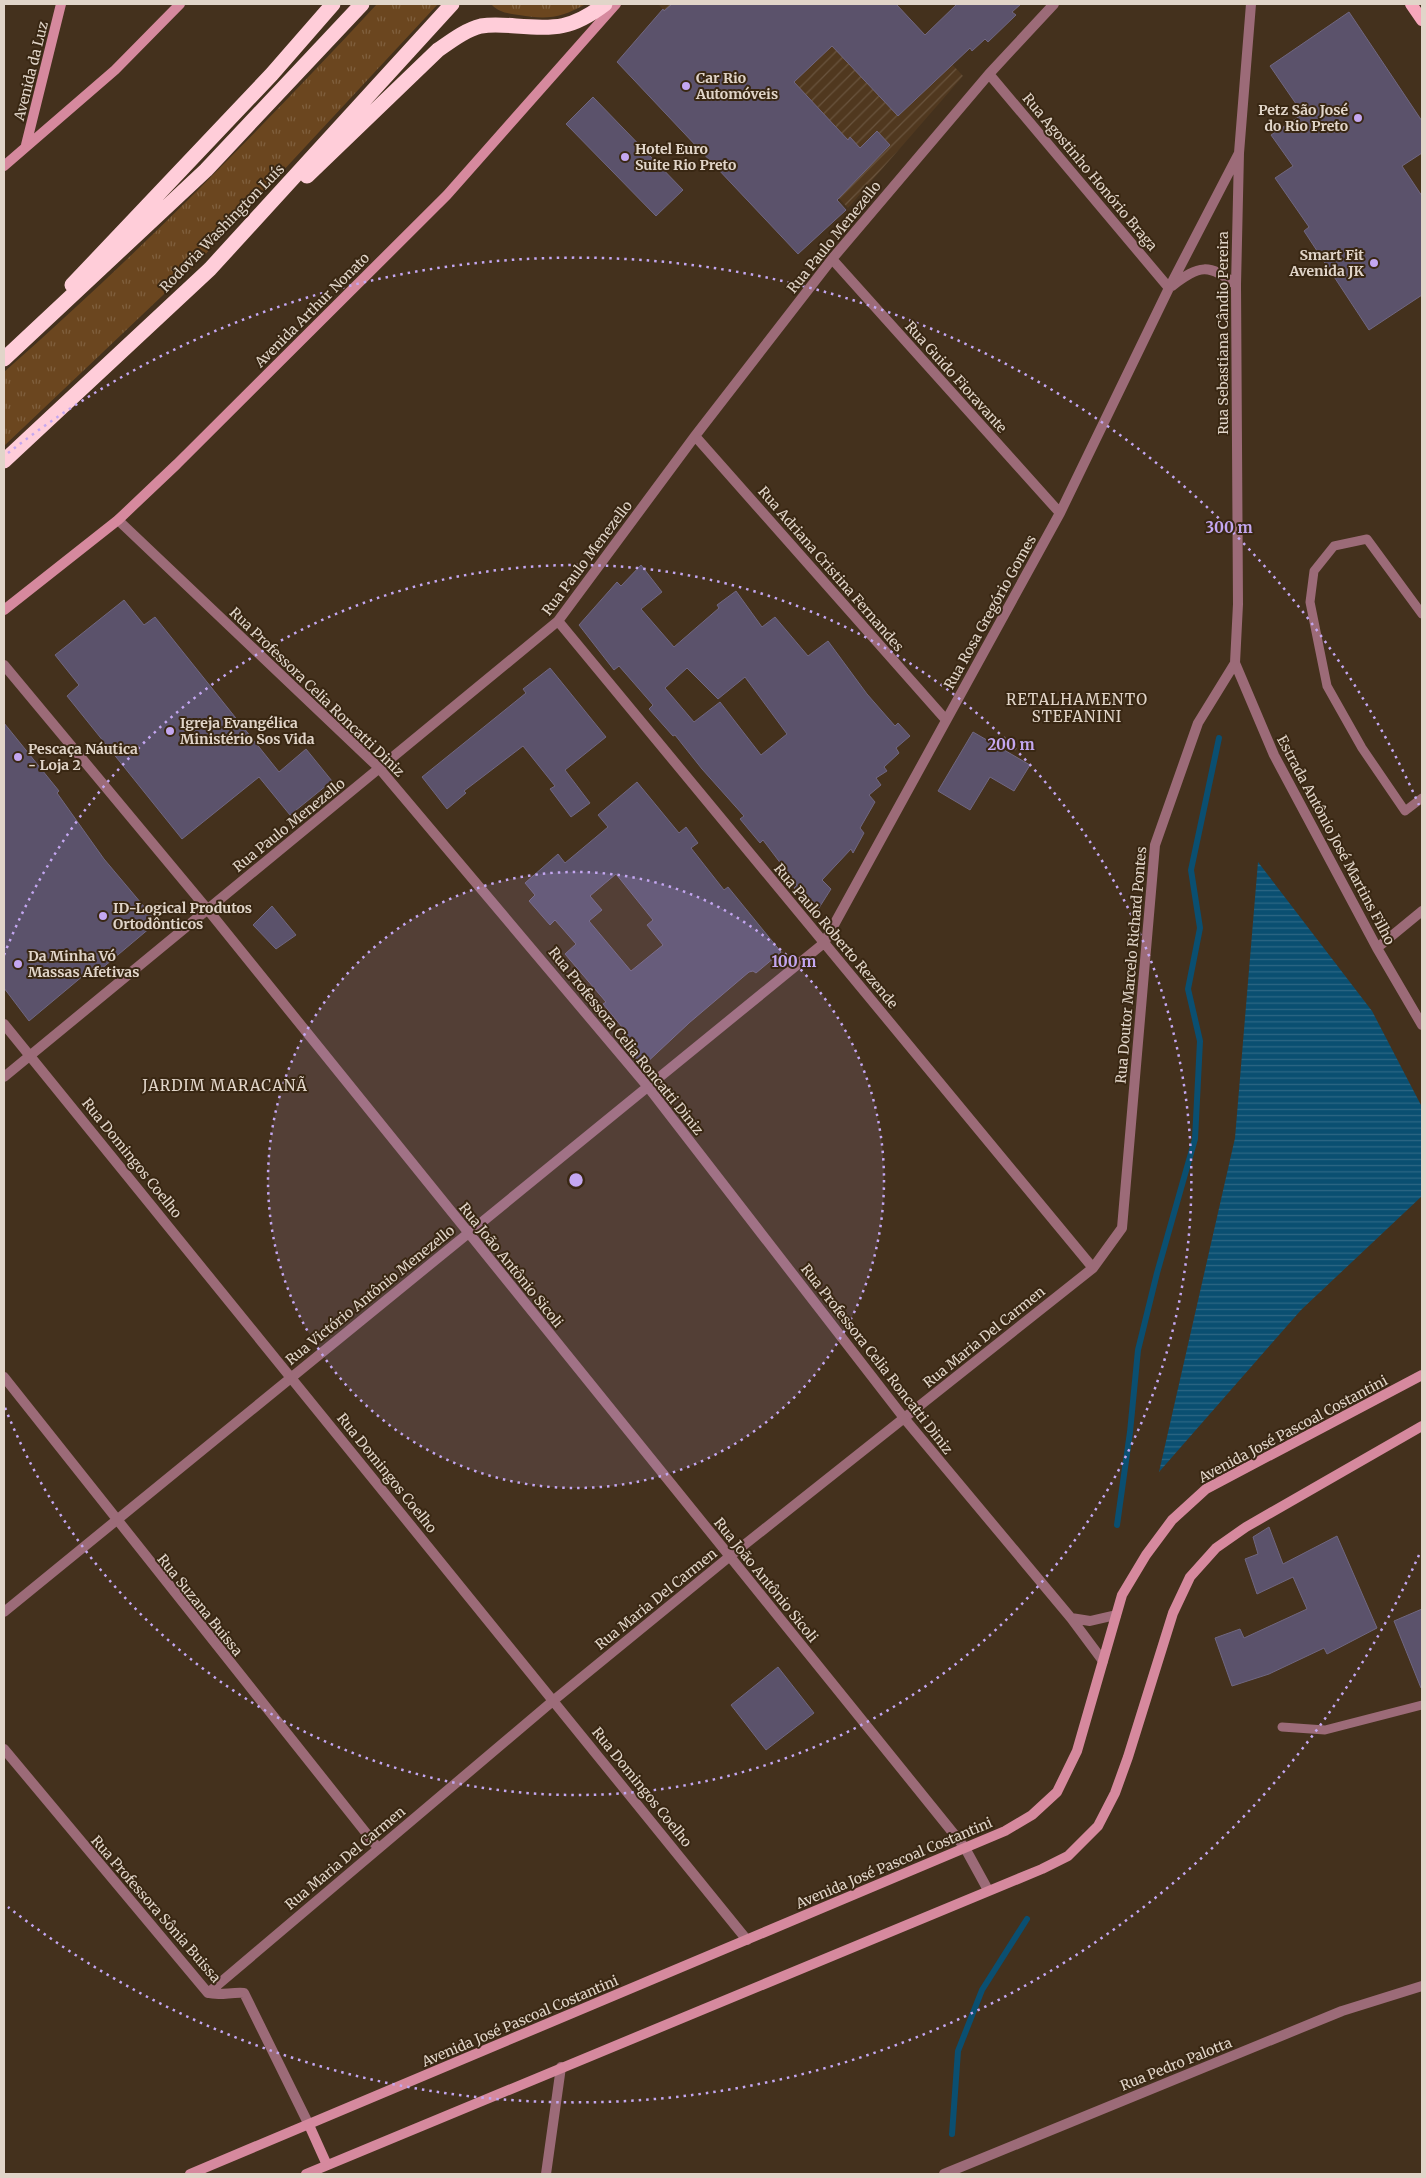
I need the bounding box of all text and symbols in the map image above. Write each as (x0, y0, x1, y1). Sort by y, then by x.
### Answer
street label: Avenida da Luz (10, 19, 52, 123)
place label: Car Rio Automóveis (695, 69, 778, 103)
marker: Car Rio Automóveis (680, 80, 692, 92)
street label: Rua Agostinho Honório Braga (1019, 90, 1162, 255)
place label: Petz São José do Rio Preto (1258, 101, 1348, 135)
marker: Petz São José do Rio Preto (1352, 112, 1364, 124)
place label: Hotel Euro Suite Rio Preto (635, 140, 736, 174)
marker: Hotel Euro Suite Rio Preto (619, 151, 631, 163)
street label: Rodovia Washington Luís (156, 160, 288, 296)
street label: Rua Paulo Menezello (783, 177, 885, 297)
street label: Rua Sebastiana Cândio Pereira (1214, 231, 1232, 435)
place label: Smart Fit Avenida JK (1288, 246, 1365, 280)
street label: Avenida Arthur Nonato (250, 249, 373, 372)
marker: Smart Fit Avenida JK (1368, 257, 1380, 269)
street label: Rua Guido Fioravante (901, 318, 1011, 436)
street label: Rua Adriana Cristina Fernandes (754, 483, 908, 656)
street label: Rua Paulo Menezello (538, 497, 636, 619)
text: 300 m (1205, 518, 1253, 537)
street label: Rua Rosa Gregório Gomes (940, 532, 1040, 692)
street label: Rua Professora Celia Roncatti Diniz (226, 603, 409, 781)
district label: RETALHAMENTO STEFANINI (1006, 690, 1148, 726)
place label: Igreja Evangélica Ministério Sos Vida (180, 714, 315, 748)
marker: Igreja Evangélica Ministério Sos Vida (164, 725, 176, 737)
street label: Estrada Antônio José Martins Filho (1273, 732, 1399, 948)
text: 200 m (987, 735, 1035, 754)
place label: Pescaça Náutica - Loja 2 (28, 740, 138, 774)
marker: Pescaça Náutica - Loja 2 (12, 751, 24, 763)
street label: Rua Paulo Menezello (229, 774, 349, 876)
street label: Rua Doutor Marcelo Richard Pontes (1112, 846, 1150, 1084)
street label: Rua Paulo Roberto Rezende (770, 860, 902, 1012)
place label: ID-Logical Produtos Ortodônticos (113, 899, 252, 933)
marker: ID-Logical Produtos Ortodônticos (97, 910, 109, 922)
street label: Rua Professora Celia Roncatti Diniz (545, 944, 708, 1139)
place label: Da Minha Vó Massas Afetivas (28, 947, 139, 981)
text: 100 m (772, 952, 816, 971)
marker: Da Minha Vó Massas Afetivas (12, 958, 24, 970)
district label: JARDIM MARACANÃ (141, 1076, 308, 1095)
street label: Rua Domingos Coelho (78, 1094, 186, 1222)
centre of rings (567, 1171, 585, 1189)
street label: Rua João Antônio Sicoli (455, 1199, 567, 1331)
street label: Rua Victório Antônio Menezello (282, 1221, 458, 1369)
street label: Rua Professora Celia Roncatti Diniz (797, 1260, 957, 1458)
street label: Rua Maria Del Carmen (919, 1282, 1049, 1392)
street label: Avenida José Pascoal Costantini (1194, 1371, 1391, 1487)
street label: Rua Domingos Coelho (333, 1409, 441, 1537)
street label: Rua João Antônio Sicoli (710, 1514, 822, 1646)
street label: Rua Maria Del Carmen (591, 1544, 721, 1654)
street label: Rua Suzana Buissa (153, 1551, 247, 1660)
street label: Rua Domingos Coelho (588, 1723, 696, 1851)
street label: Rua Maria Del Carmen (281, 1802, 409, 1914)
street label: Avenida José Pascoal Costantini (792, 1813, 995, 1913)
street label: Rua Professora Sônia Buissa (87, 1832, 225, 1987)
street label: Avenida José Pascoal Costantini (418, 1971, 621, 2071)
street label: Rua Pedro Palotta (1118, 2033, 1235, 2095)

